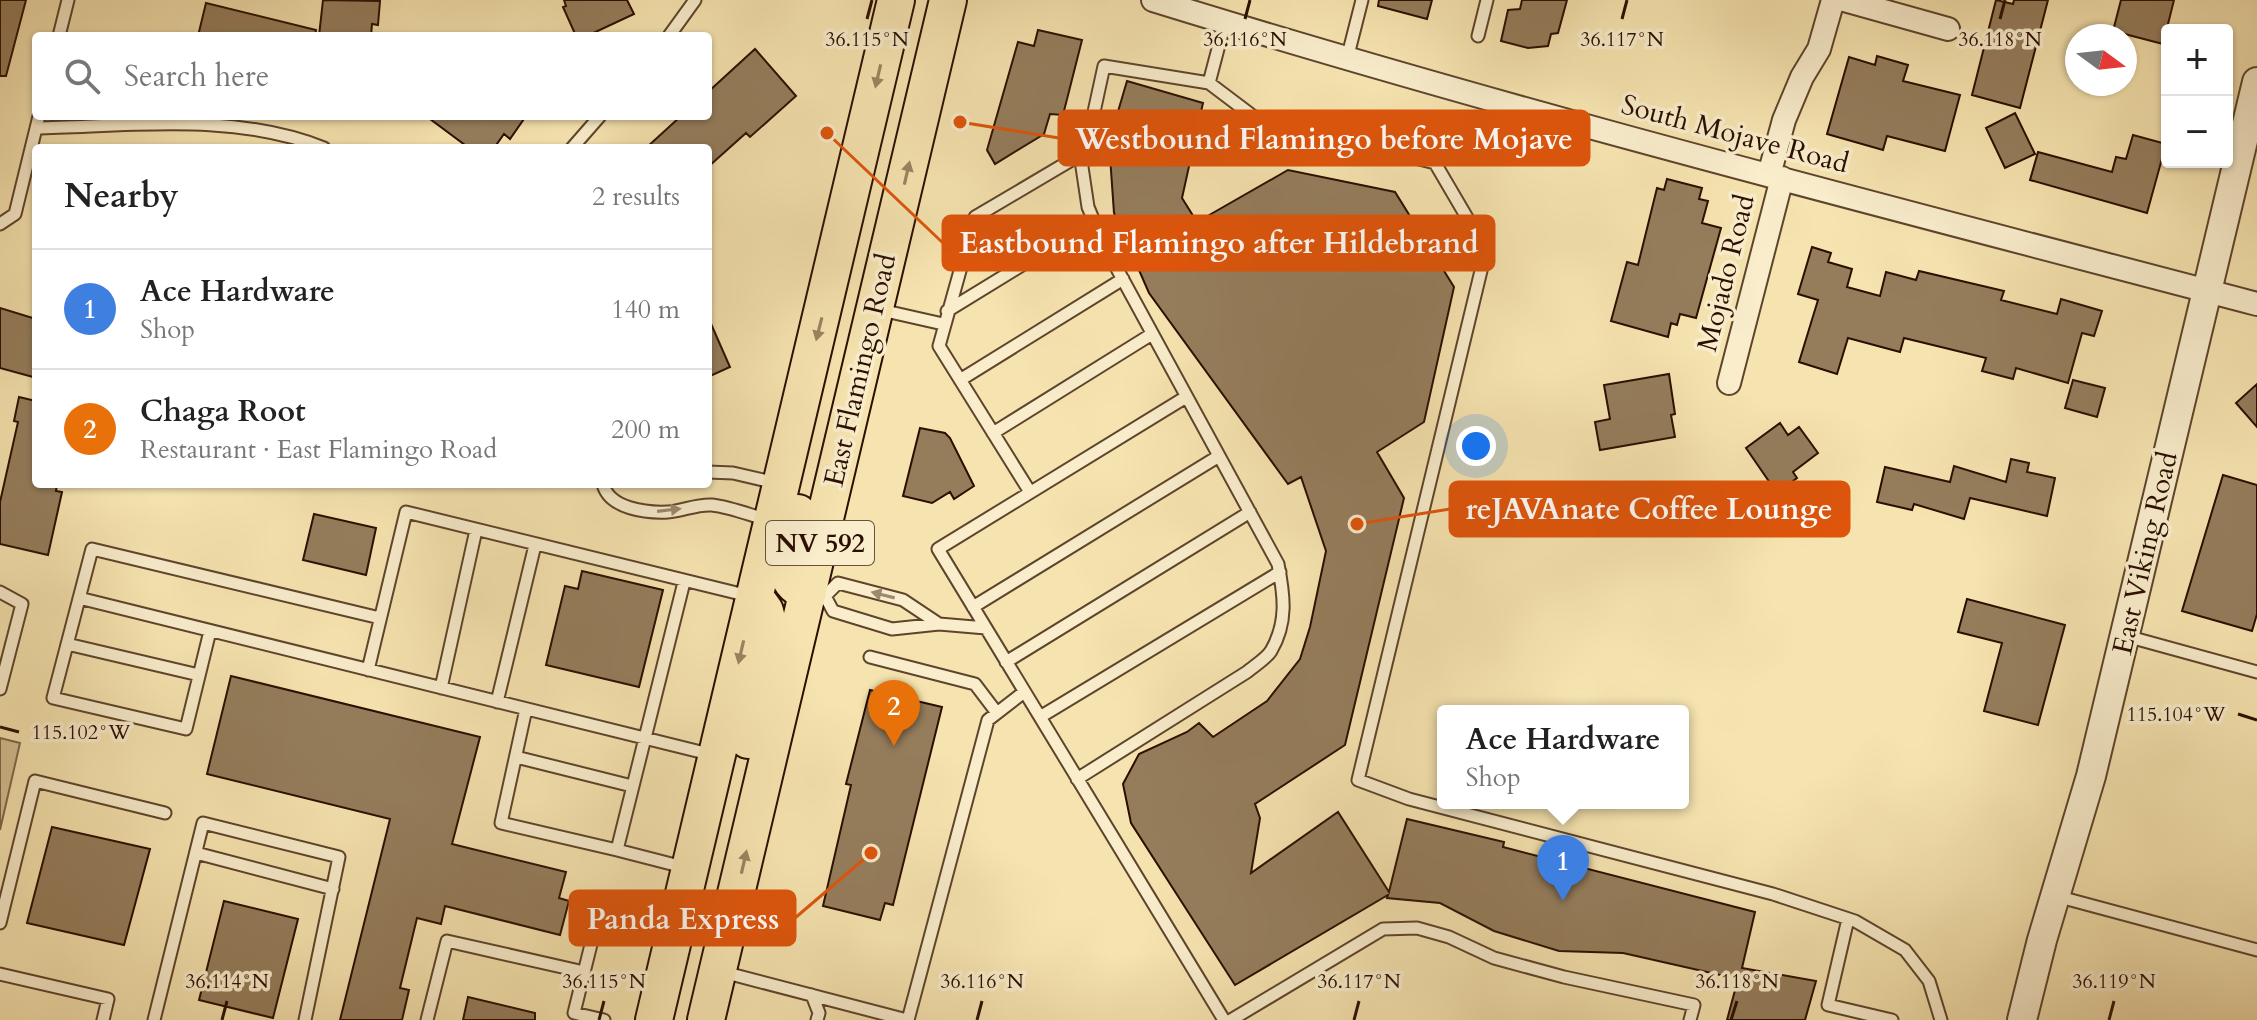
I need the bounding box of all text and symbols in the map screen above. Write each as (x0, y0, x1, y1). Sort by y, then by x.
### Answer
north arrow (2065, 24, 2137, 96)
map controls (2161, 24, 2233, 168)
button: + (2161, 24, 2233, 96)
text: 36.115°N (825, 26, 909, 53)
text: 36.116°N (1203, 26, 1287, 53)
text: 36.117°N (1580, 26, 1664, 53)
text: 36.118°N (1958, 26, 2042, 53)
search box (32, 32, 712, 120)
icon: search (60, 54, 104, 98)
text: Search here (124, 56, 269, 97)
one-way arrow (871, 64, 884, 89)
street label: South Mojave Road (1617, 85, 1853, 183)
button: − (2161, 96, 2233, 168)
callout: Westbound Flamingo before Mojave (1059, 111, 1589, 165)
text: Westbound Flamingo before Mojave (1074, 119, 1573, 160)
one-way arrow (901, 161, 913, 186)
text: Nearby (64, 173, 179, 219)
text: 2 results (592, 179, 680, 214)
street label: Mojado Road (1688, 190, 1764, 356)
callout: Eastbound Flamingo after Hildebrand (943, 216, 1494, 270)
text: Eastbound Flamingo after Hildebrand (959, 223, 1479, 264)
street label: East Flamingo Road (815, 250, 905, 490)
text: Ace Hardware (140, 271, 335, 312)
text: 1 (83, 292, 97, 327)
text: 140 m (611, 292, 680, 327)
text: Shop (140, 312, 195, 347)
one-way arrow (812, 317, 824, 342)
text: Chaga Root (140, 391, 306, 432)
text: 2 (83, 412, 97, 447)
text: 200 m (611, 412, 680, 447)
your location (1456, 426, 1496, 466)
text: Restaurant · East Flamingo Road (140, 432, 497, 467)
street label: East Viking Road (2103, 448, 2187, 658)
callout: reJAVAnate Coffee Lounge (1450, 482, 1849, 536)
text: reJAVAnate Coffee Lounge (1465, 489, 1833, 530)
one-way arrow (657, 503, 682, 516)
road number: NV 592 (766, 521, 874, 565)
one-way arrow (870, 588, 895, 600)
one-way arrow (734, 639, 747, 664)
pin: 2 (868, 680, 920, 746)
text: 115.104°W (2127, 701, 2226, 728)
popup (1437, 705, 1689, 809)
text: 115.102°W (32, 719, 131, 746)
text: Ace Hardware (1466, 719, 1660, 760)
text: Shop (1466, 760, 1521, 795)
pin: 1 (1537, 835, 1589, 901)
one-way arrow (738, 850, 751, 875)
callout: Panda Express (570, 891, 795, 945)
text: Panda Express (587, 899, 779, 940)
text: 36.114°N (185, 968, 269, 995)
text: 36.115°N (562, 968, 646, 995)
text: 36.116°N (940, 968, 1024, 995)
text: 36.117°N (1317, 968, 1401, 995)
text: 36.118°N (1695, 968, 1779, 995)
text: 36.119°N (2072, 968, 2156, 995)

